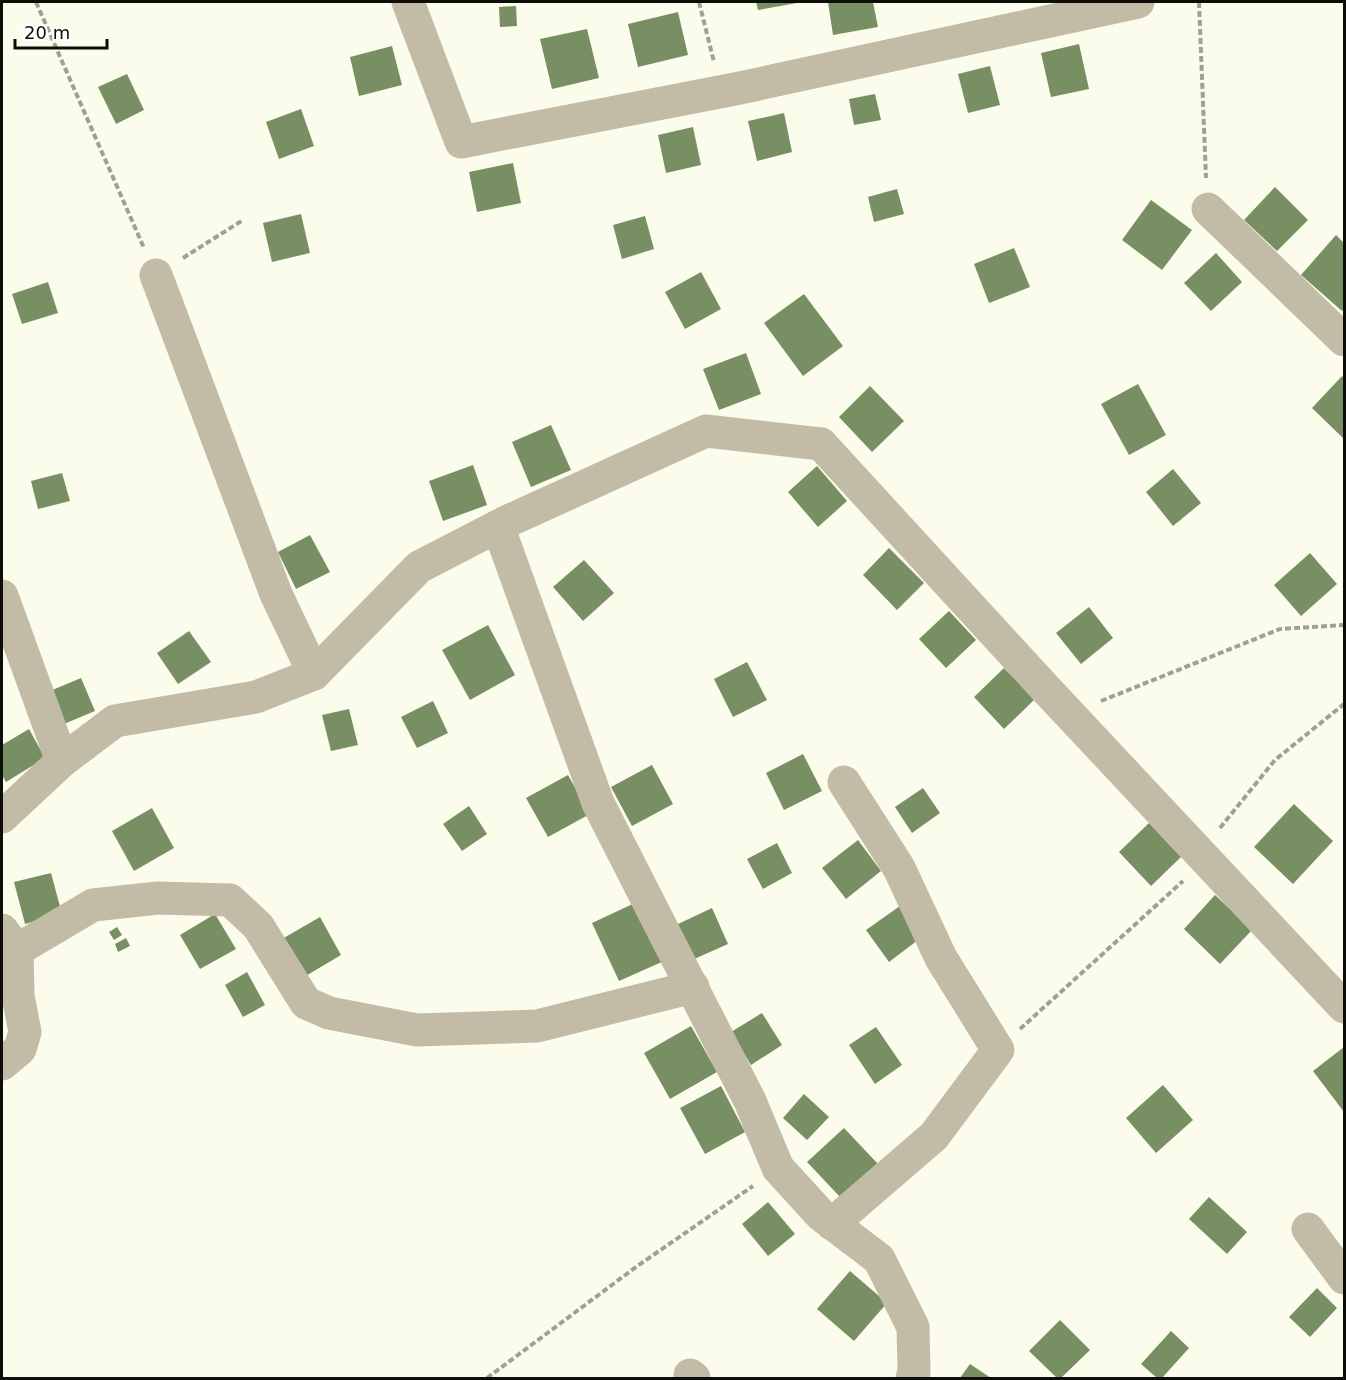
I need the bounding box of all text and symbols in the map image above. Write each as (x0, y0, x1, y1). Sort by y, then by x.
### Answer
scale bar (15, 12, 106, 50)
text: 20 m (24, 22, 70, 43)

